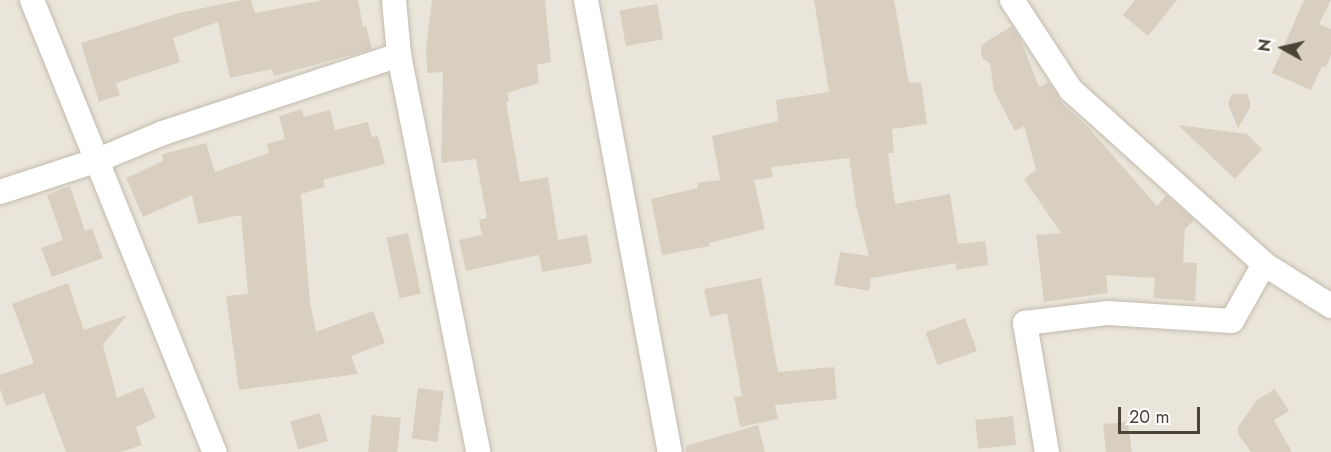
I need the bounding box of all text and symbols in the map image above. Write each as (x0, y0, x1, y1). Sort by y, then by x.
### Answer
north arrow (1253, 18, 1313, 78)
text: N (1252, 38, 1277, 53)
scale bar (1121, 395, 1204, 433)
text: 20 m (1129, 404, 1169, 430)

